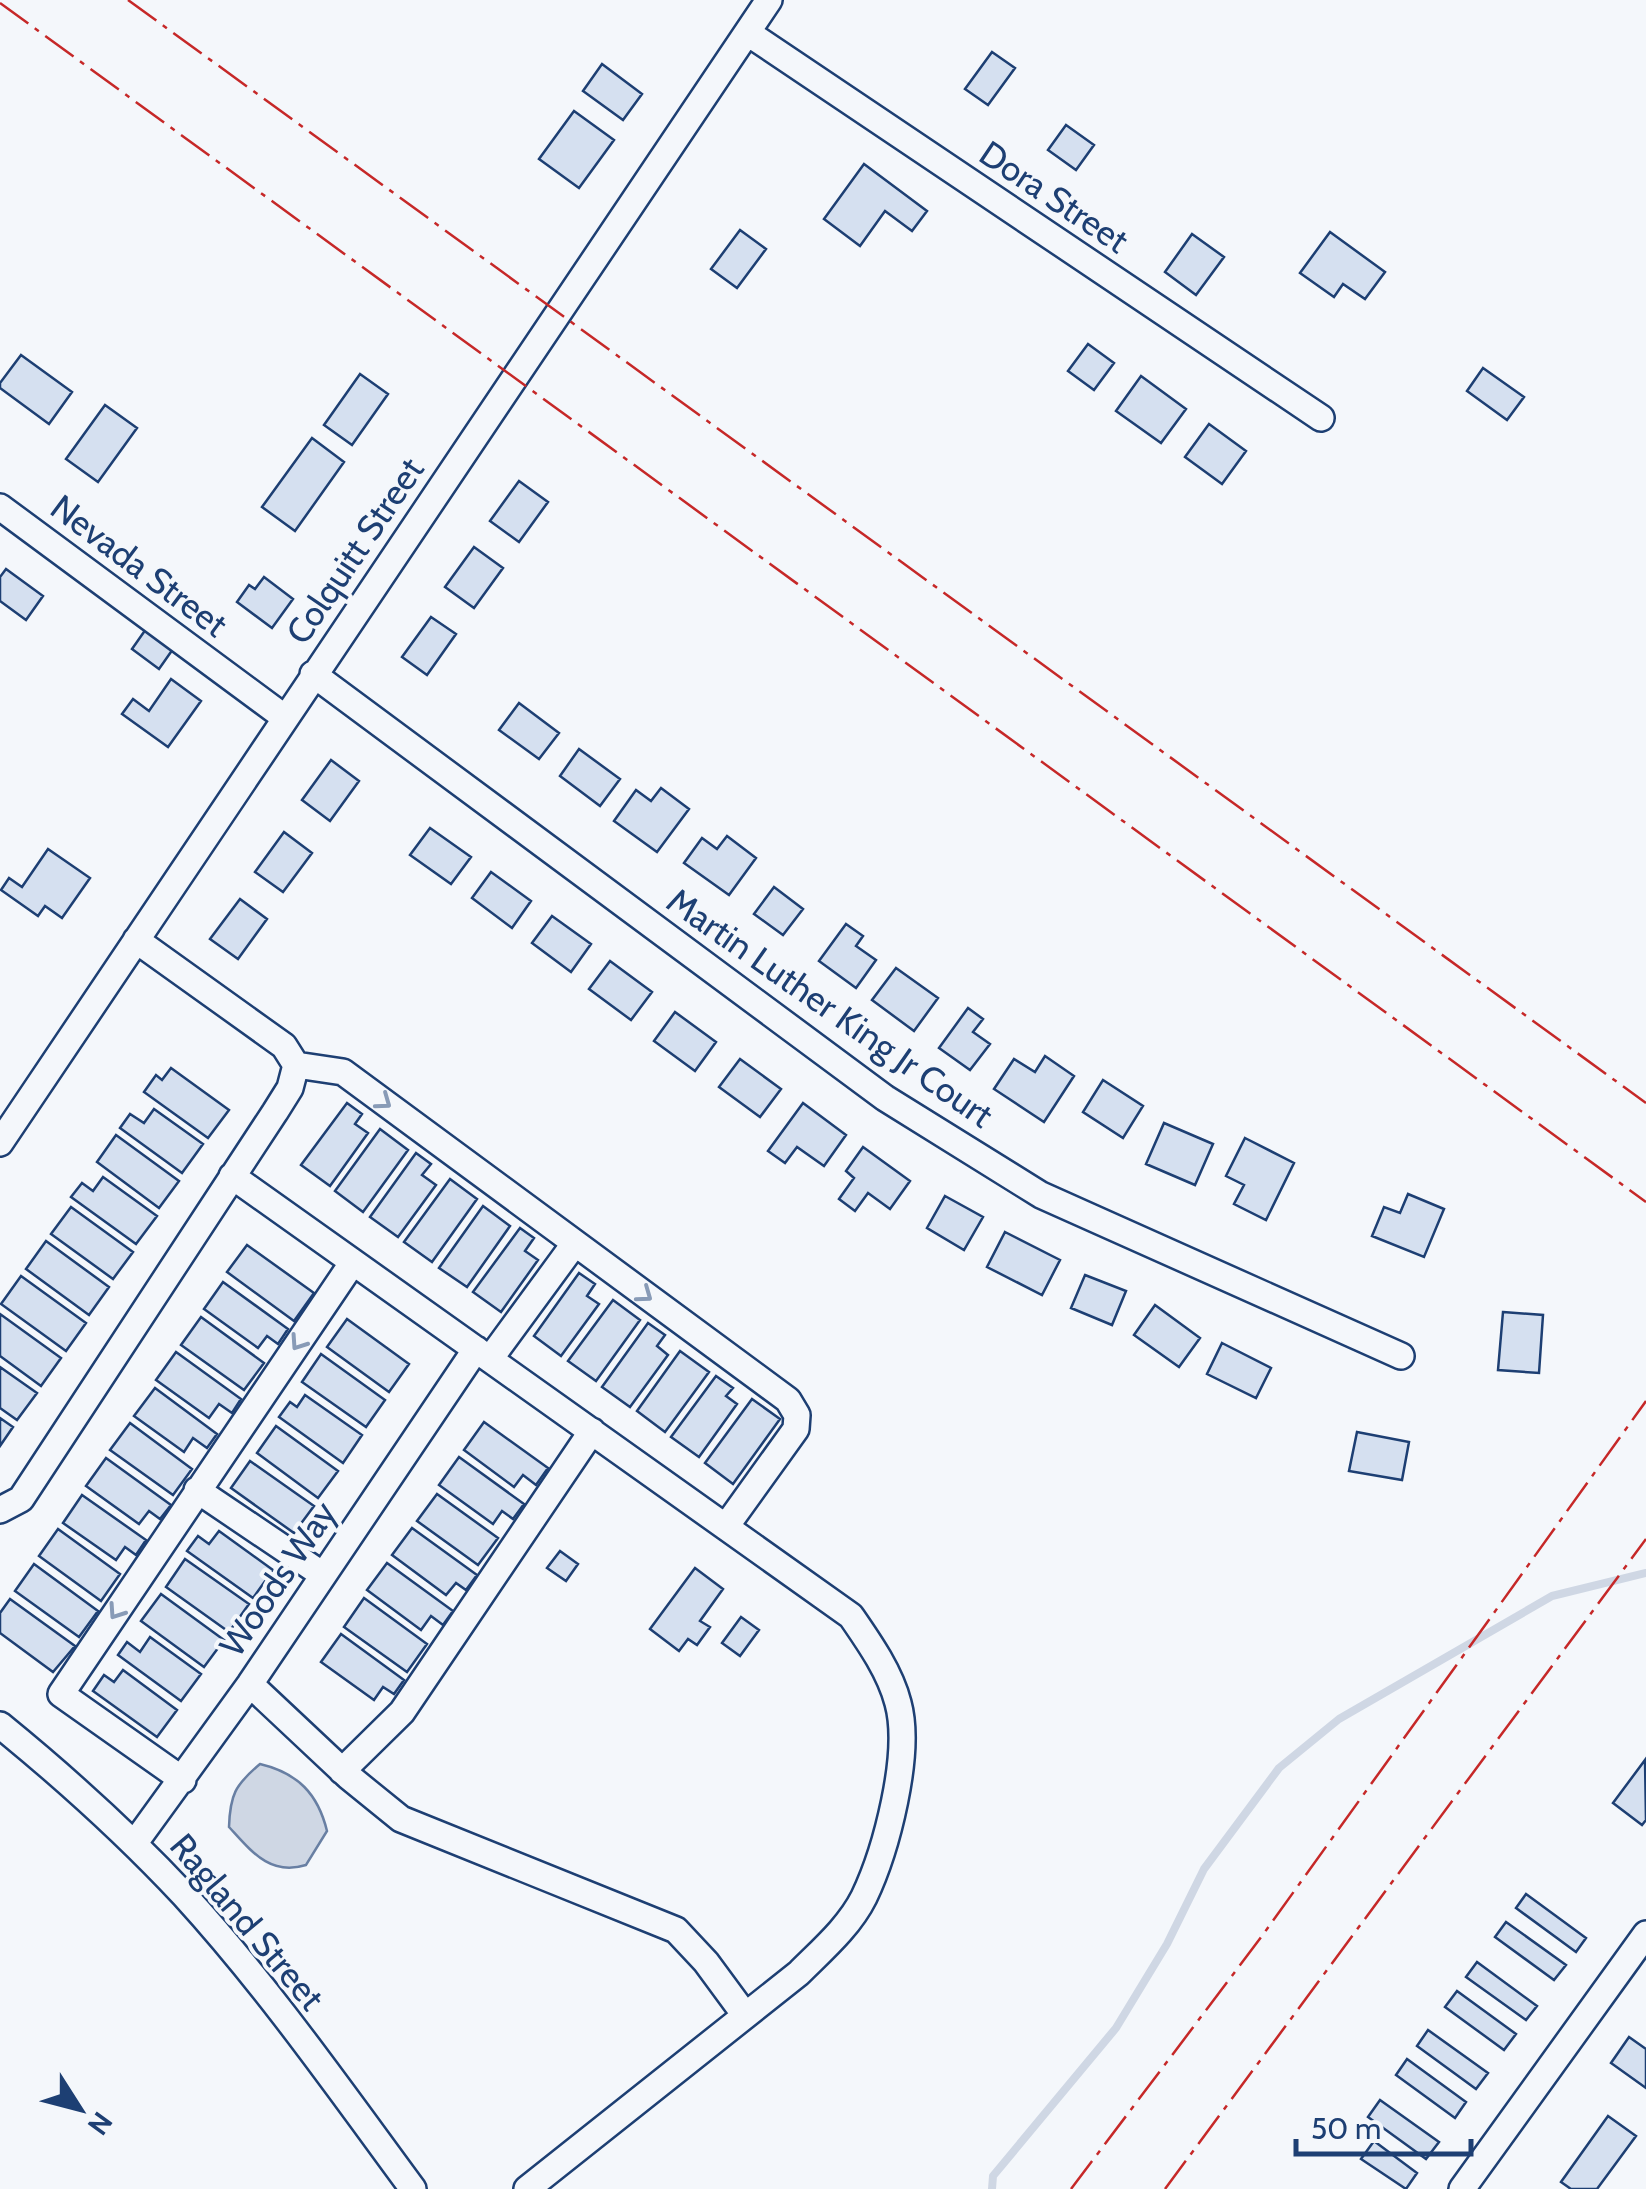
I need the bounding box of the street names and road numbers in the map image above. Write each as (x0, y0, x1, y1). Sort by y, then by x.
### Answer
street label: Dora Street (972, 131, 1137, 262)
street label: Colquitt Street (277, 449, 433, 652)
street label: Nevada Street (43, 485, 236, 646)
street label: Martin Luther King Jr Court (659, 879, 1002, 1137)
street label: Woods Way (210, 1493, 345, 1664)
street label: Ragland Street (161, 1825, 334, 2019)

